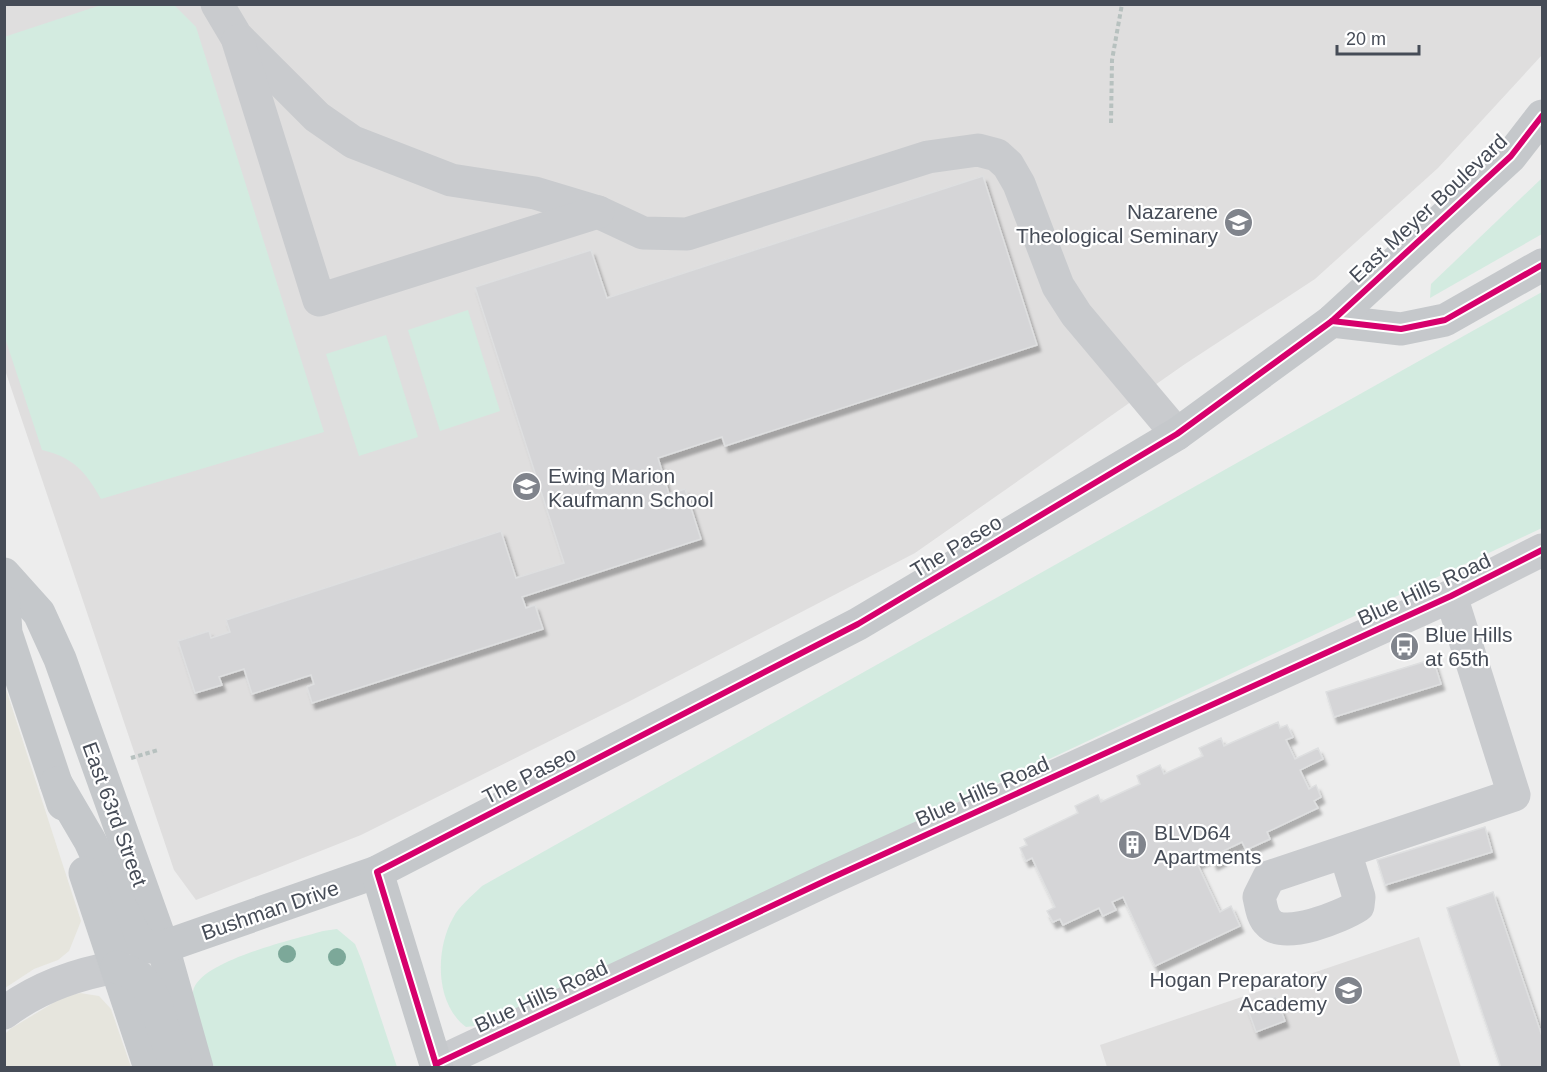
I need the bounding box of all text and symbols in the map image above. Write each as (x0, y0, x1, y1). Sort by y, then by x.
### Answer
scale bar (1337, 18, 1420, 56)
text: 20 m (1346, 29, 1386, 49)
street label: East Meyer Boulevard (1345, 129, 1511, 287)
place label: Nazarene Theological Seminary (1016, 200, 1218, 247)
school or university icon: Nazarene Theological Seminary (1223, 207, 1255, 239)
place label: Ewing Marion Kaufmann School (548, 464, 714, 511)
school or university icon: Ewing Marion Kaufmann School (511, 471, 543, 503)
street label: The Paseo (907, 510, 1005, 582)
street label: Blue Hills Road (1354, 548, 1494, 630)
place label: Blue Hills at 65th (1425, 623, 1513, 670)
bus stop icon: Blue Hills at 65th (1388, 630, 1420, 662)
street label: East 63rd Street (78, 739, 152, 889)
street label: The Paseo (479, 742, 579, 808)
street label: Blue Hills Road (912, 751, 1052, 831)
place label: BLVD64 Apartments (1154, 821, 1261, 868)
building icon: BLVD64 Apartments (1117, 828, 1149, 860)
street label: Bushman Drive (198, 876, 342, 944)
street label: Blue Hills Road (471, 955, 611, 1037)
place label: Hogan Preparatory Academy (1150, 968, 1327, 1015)
school or university icon: Hogan Preparatory Academy (1332, 975, 1364, 1007)

